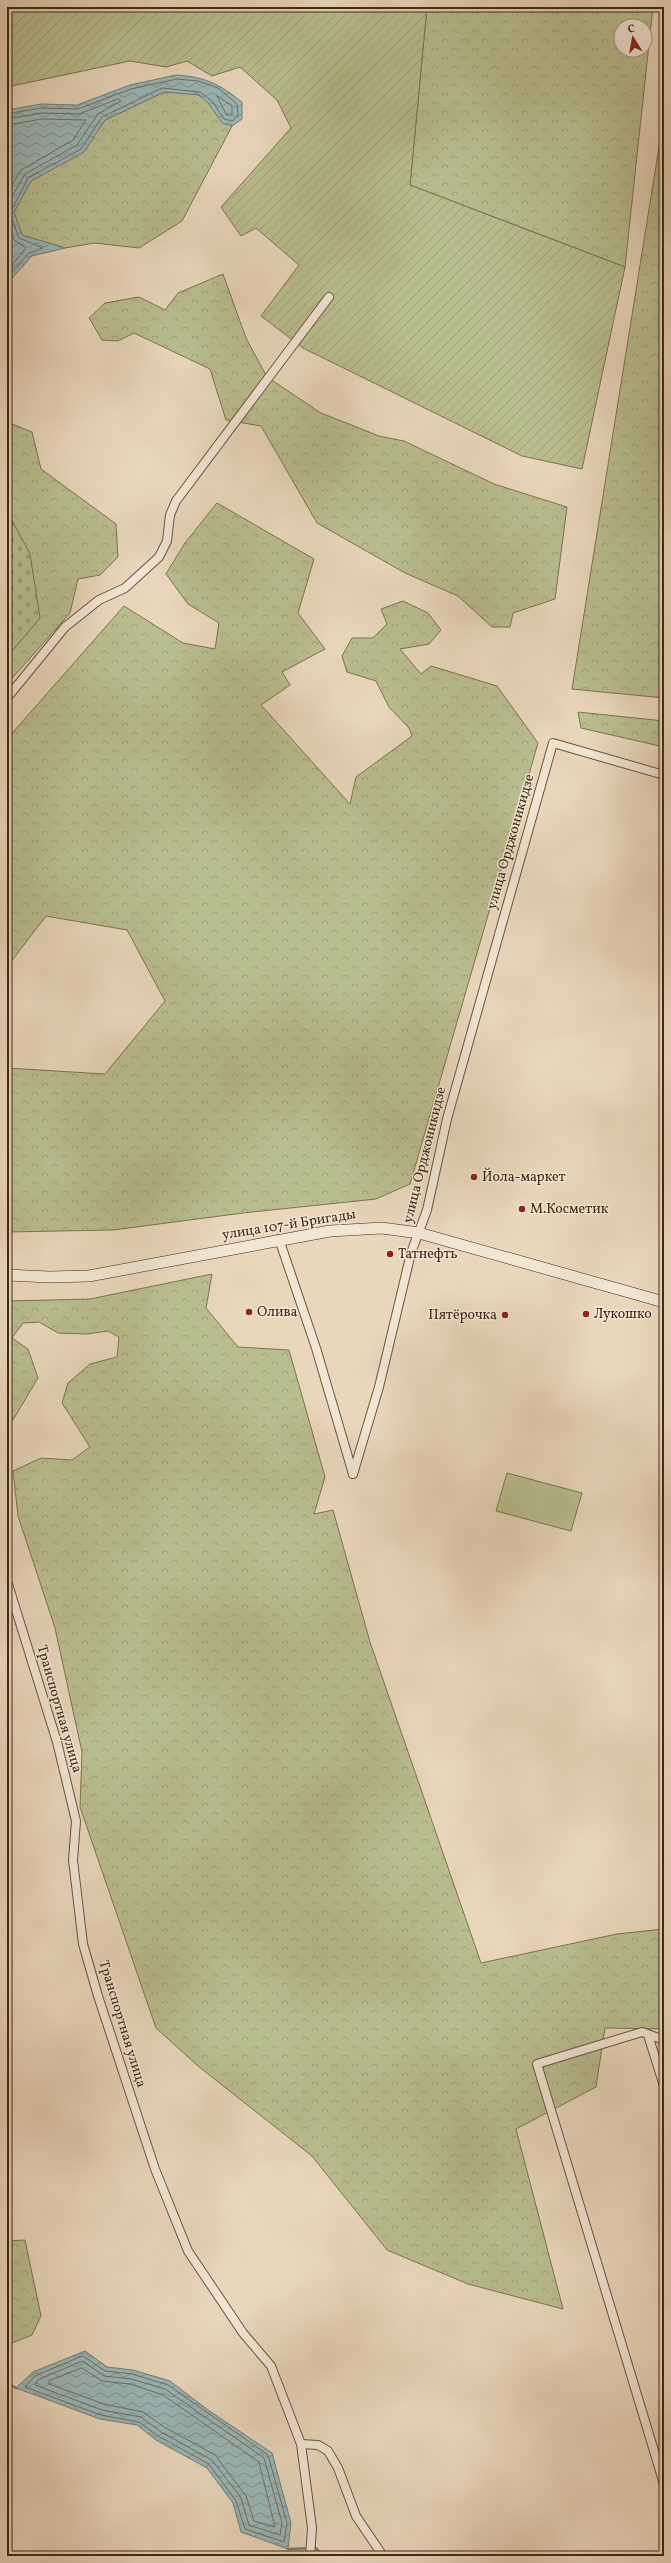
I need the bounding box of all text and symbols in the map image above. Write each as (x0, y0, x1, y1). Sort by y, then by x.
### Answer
north arrow (613, 18, 653, 58)
text: С (626, 22, 636, 38)
street label: улица Орджоникидзе (483, 772, 540, 912)
street label: улица Орджоникидзе (399, 1084, 451, 1225)
place label: Йола-маркет (482, 1167, 565, 1187)
marker: Йола-маркет (469, 1172, 479, 1182)
place label: М.Косметик (530, 1200, 609, 1219)
marker: М.Косметик (517, 1204, 527, 1214)
street label: улица 107-й Бригады (221, 1205, 357, 1245)
place label: Татнефть (398, 1245, 458, 1264)
marker: Татнефть (385, 1249, 395, 1259)
place label: Олива (257, 1303, 298, 1322)
place label: Лукошко (594, 1305, 652, 1324)
place label: Пятёрочка (428, 1306, 497, 1325)
marker: Олива (244, 1307, 254, 1317)
marker: Лукошко (581, 1309, 591, 1319)
marker: Пятёрочка (500, 1310, 510, 1320)
street label: Транспортная улица (32, 1643, 86, 1775)
street label: Транспортная улица (94, 1958, 150, 2090)

